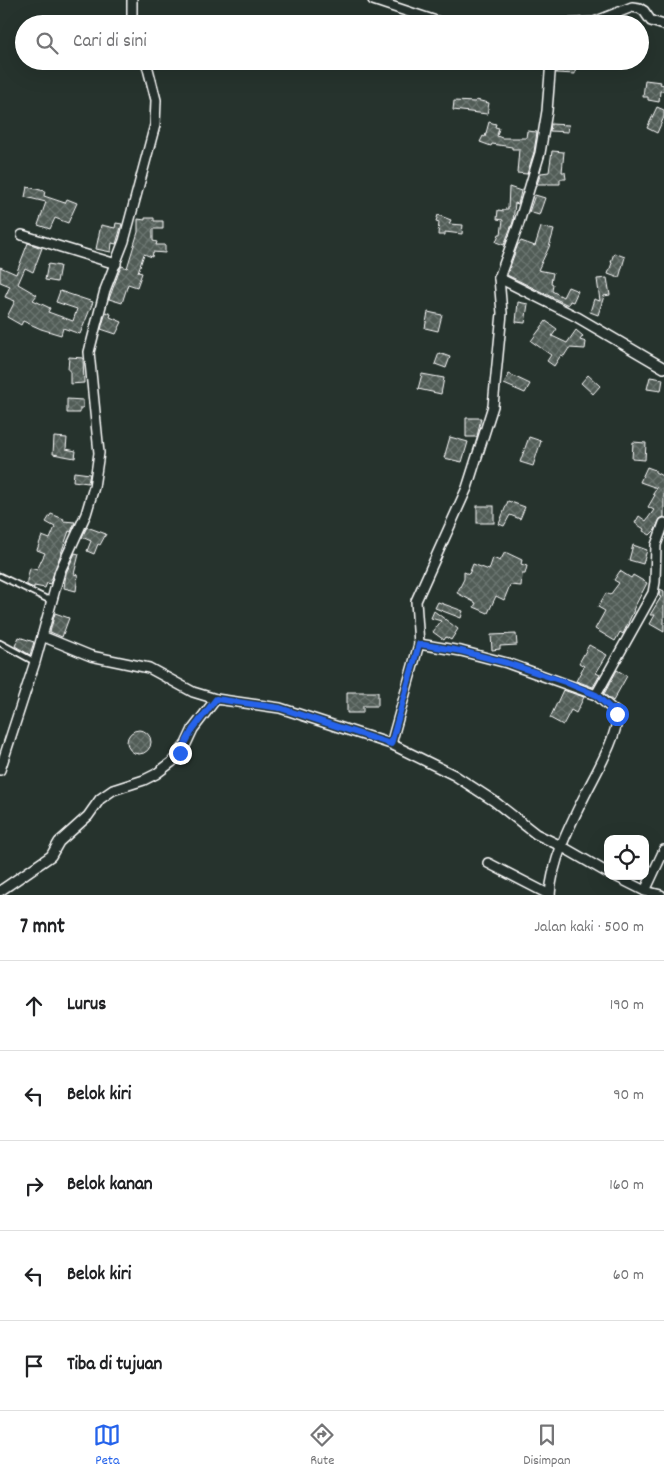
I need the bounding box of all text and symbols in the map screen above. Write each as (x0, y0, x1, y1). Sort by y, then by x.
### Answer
search box (15, 15, 649, 70)
icon: search (33, 29, 61, 57)
text: Cari di sini (73, 29, 147, 56)
route start (606, 703, 629, 726)
route end (169, 742, 192, 765)
map controls (604, 835, 649, 880)
button: locate (604, 835, 649, 880)
text: 7 mnt (20, 913, 65, 943)
text: Jalan kaki · 500 m (534, 916, 644, 939)
icon: ahead (20, 992, 48, 1020)
text: Lurus (67, 992, 106, 1019)
text: 190 m (610, 994, 644, 1017)
icon: left (20, 1082, 48, 1110)
text: Belok kiri (67, 1082, 131, 1109)
text: 90 m (613, 1084, 644, 1107)
icon: right (20, 1172, 48, 1200)
text: Belok kanan (67, 1172, 153, 1199)
text: 160 m (609, 1174, 644, 1197)
icon: left (20, 1262, 48, 1290)
text: Belok kiri (67, 1262, 131, 1289)
text: 60 m (613, 1264, 644, 1287)
icon: arrive (20, 1352, 48, 1380)
text: Tiba di tujuan (67, 1352, 162, 1379)
tab: Peta (93, 1421, 121, 1471)
tab: Rute (308, 1421, 336, 1471)
tab: Disimpan (523, 1421, 571, 1471)

